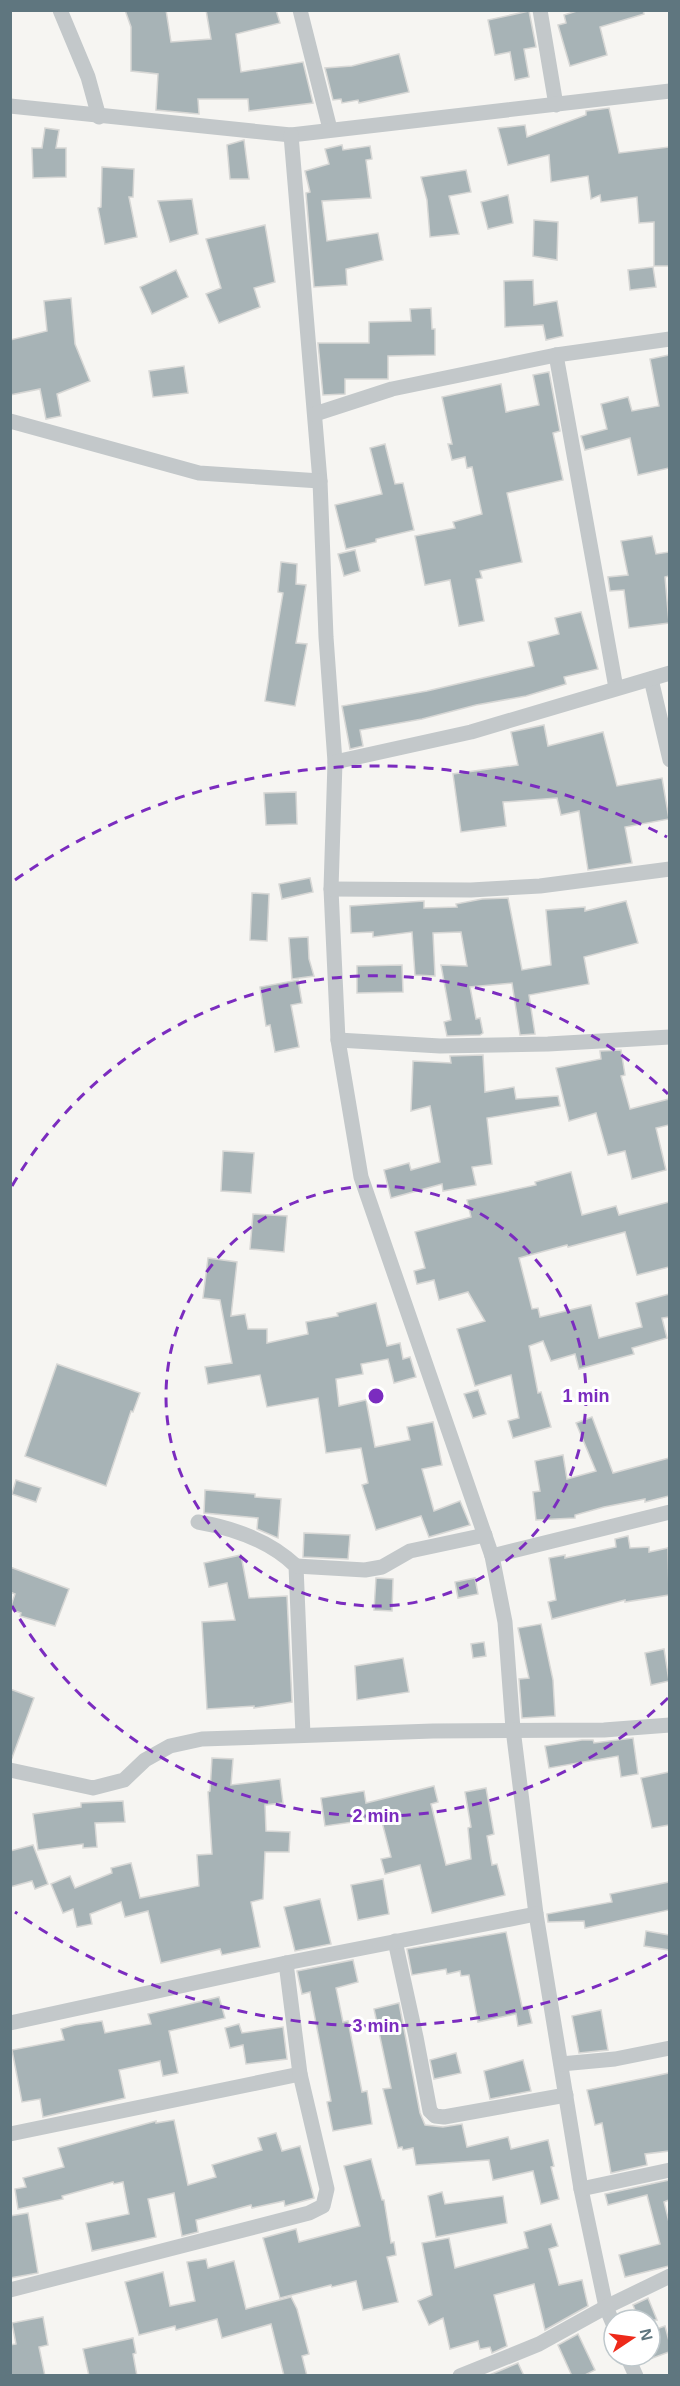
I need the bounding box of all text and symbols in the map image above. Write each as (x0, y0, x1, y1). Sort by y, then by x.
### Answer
centre of rings (366, 1386, 386, 1406)
text: 1 min (562, 1386, 610, 1406)
text: 2 min (352, 1806, 400, 1826)
text: 3 min (352, 2016, 400, 2036)
north arrow (602, 2308, 662, 2368)
text: N (637, 2327, 656, 2342)

